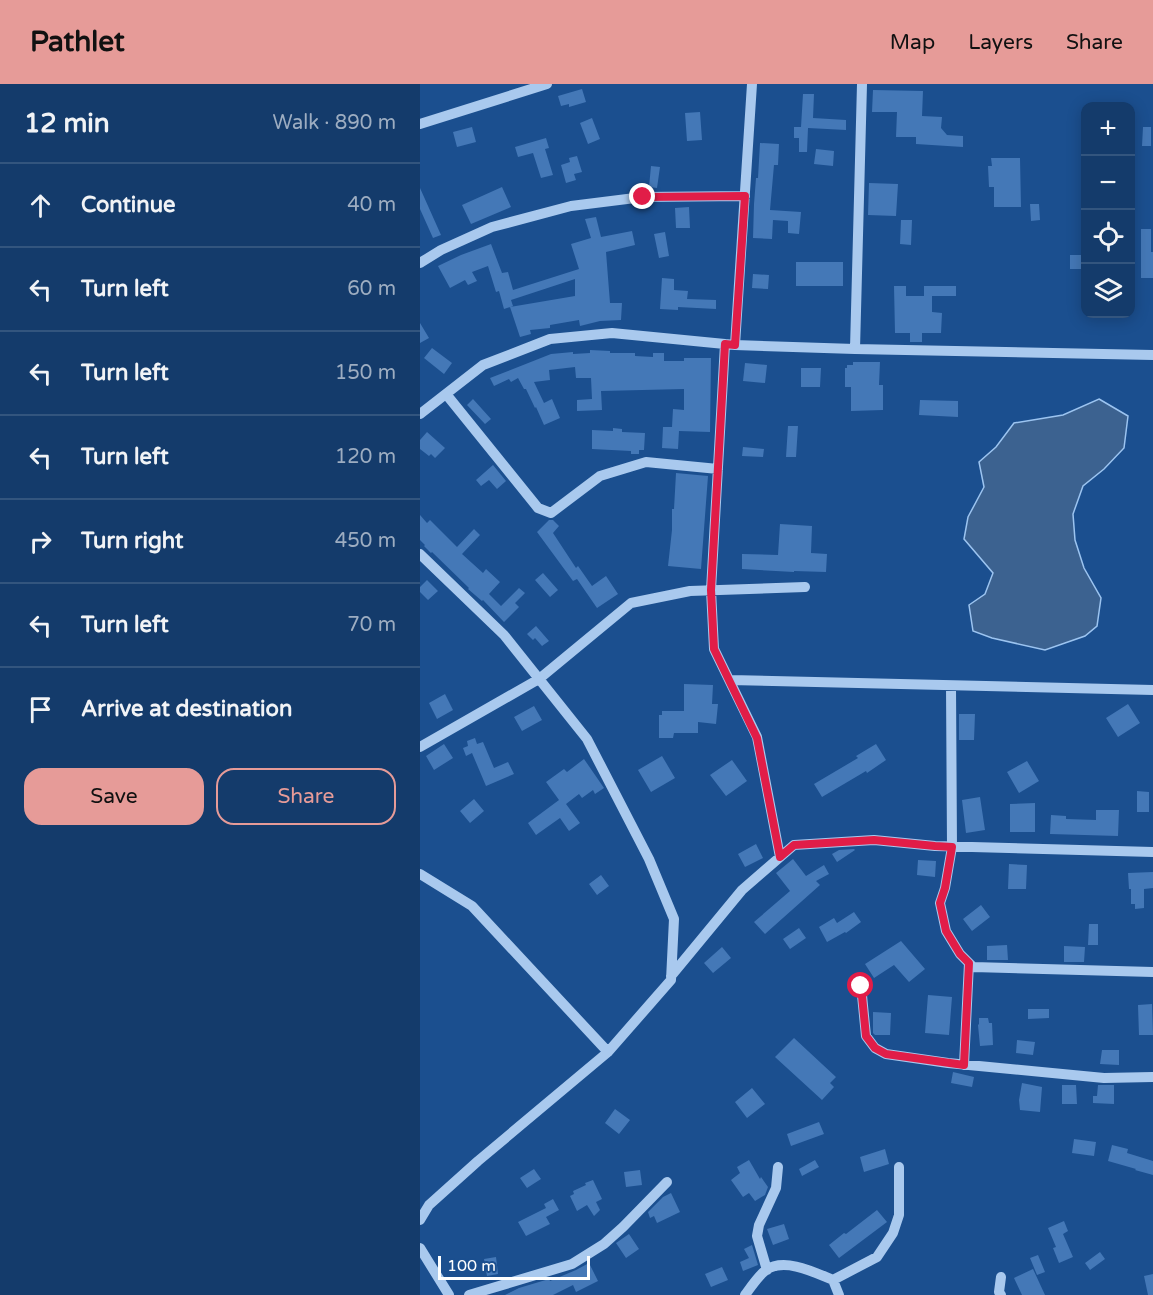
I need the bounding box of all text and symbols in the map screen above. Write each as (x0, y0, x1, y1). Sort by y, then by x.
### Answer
text: Pathlet (30, 25, 125, 59)
text: Map (890, 30, 935, 55)
text: Layers (968, 30, 1033, 55)
text: Share (1066, 30, 1123, 55)
map controls (1081, 102, 1135, 318)
button: + (1081, 102, 1135, 156)
text: 12 min (24, 108, 110, 139)
text: Walk · 890 m (273, 111, 396, 135)
button: − (1081, 156, 1135, 210)
route end (629, 183, 655, 209)
icon: ahead (24, 189, 57, 222)
text: Continue (81, 192, 176, 218)
text: 40 m (347, 193, 396, 217)
button: locate (1081, 210, 1135, 264)
button: layers (1081, 264, 1135, 318)
icon: left (24, 273, 57, 306)
text: Turn left (81, 276, 169, 302)
text: 60 m (347, 277, 396, 301)
icon: left (24, 357, 57, 390)
text: Turn left (81, 360, 169, 386)
text: 150 m (335, 361, 396, 385)
icon: left (24, 441, 57, 474)
text: Turn left (81, 444, 169, 470)
text: 120 m (335, 445, 396, 469)
icon: right (24, 525, 57, 558)
text: Turn right (81, 528, 183, 554)
text: 450 m (335, 529, 396, 553)
icon: left (24, 609, 57, 642)
text: Turn left (81, 612, 169, 638)
text: 70 m (347, 613, 396, 637)
icon: arrive (24, 693, 57, 726)
text: Arrive at destination (81, 696, 292, 722)
button: Save (24, 768, 204, 825)
button: Share (216, 768, 396, 825)
route start (847, 972, 873, 998)
scale bar (438, 1253, 590, 1280)
text: 100 m (447, 1256, 496, 1276)

